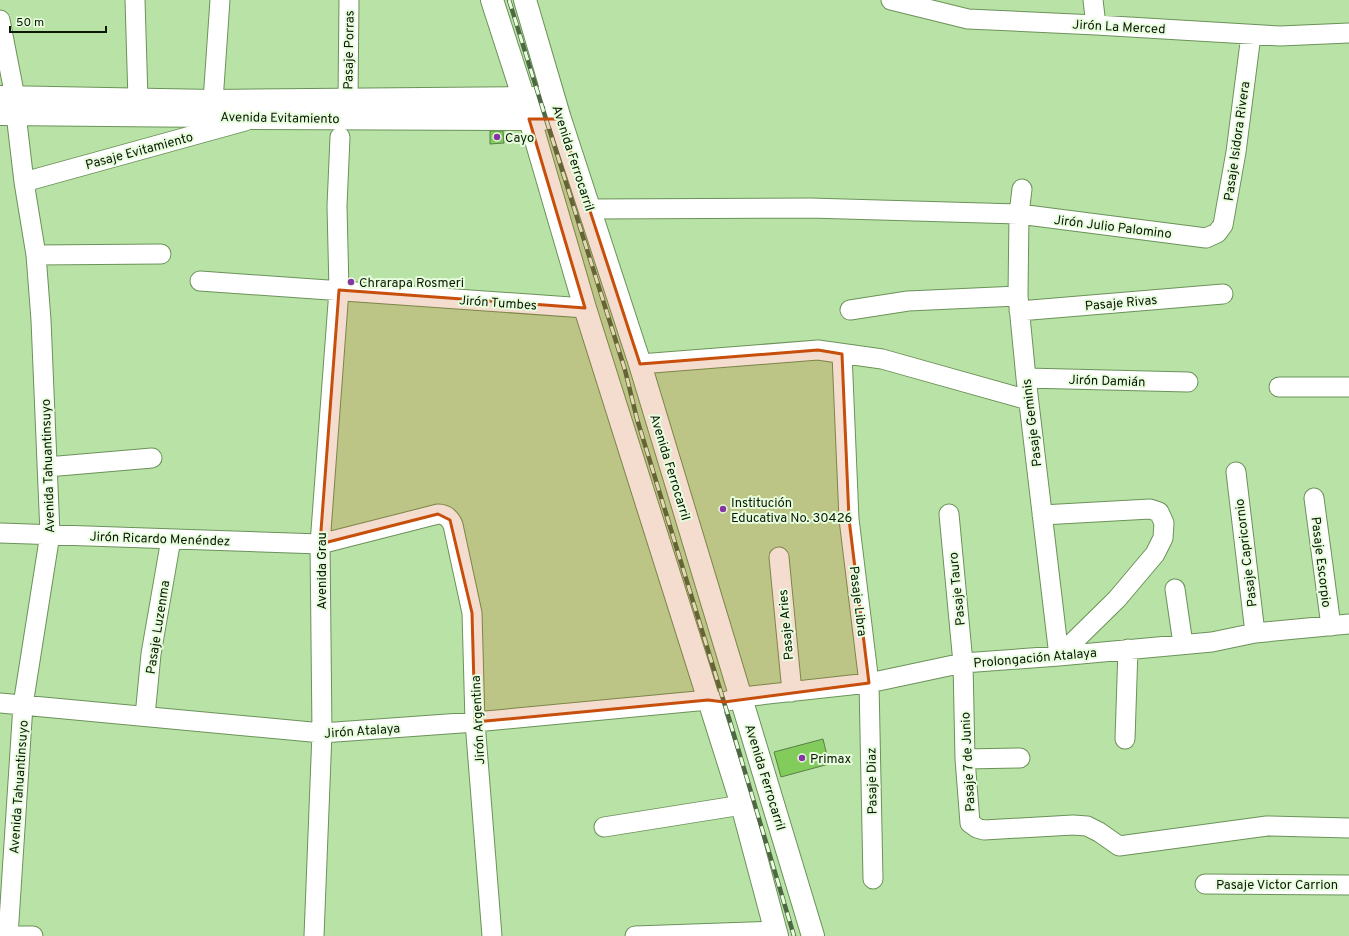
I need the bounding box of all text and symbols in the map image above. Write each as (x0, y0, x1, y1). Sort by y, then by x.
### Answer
scale bar (10, 8, 106, 34)
street label: Pasaje Porras (341, 10, 359, 90)
text: 50 m (16, 15, 44, 31)
street label: Jirón La Merced (1072, 18, 1166, 38)
street label: Pasaje Isidora Rivera (1222, 80, 1254, 202)
street label: Avenida Ferrocarril (547, 104, 597, 214)
street label: Avenida Evitamiento (220, 110, 340, 128)
street label: Pasaje Evitamiento (84, 130, 195, 174)
place label: Cayo (505, 131, 534, 147)
marker: Cayo (492, 132, 502, 142)
street label: Jirón Julio Palomino (1053, 213, 1173, 243)
place label: Chrarapa Rosmeri (359, 276, 464, 292)
marker: Chrarapa Rosmeri (346, 277, 356, 287)
street label: Jirón Tumbes (458, 293, 537, 315)
street label: Pasaje Rivas (1084, 293, 1158, 315)
street label: Jirón Damián (1068, 373, 1146, 391)
street label: Pasaje Geminis (1020, 378, 1046, 468)
street label: Avenida Tahuantinsuyo (39, 398, 59, 533)
street label: Avenida Ferrocarril (645, 412, 693, 523)
place label: Institución Educativa No. 30426 (731, 496, 852, 527)
street label: Pasaje Capricornio (1232, 498, 1262, 608)
marker: Institución Educativa No. 30426 (718, 504, 728, 514)
street label: Pasaje Escorpio (1306, 516, 1334, 609)
street label: Jirón Ricardo Menéndez (89, 530, 231, 550)
street label: Avenida Grau (315, 532, 331, 610)
street label: Pasaje Tauro (946, 551, 970, 626)
street label: Pasaje Libra (845, 565, 869, 637)
street label: Pasaje Luzenma (144, 579, 174, 675)
street label: Pasaje Aries (776, 589, 798, 661)
street label: Prolongación Atalaya (973, 646, 1097, 672)
street label: Jirón Argentina (469, 675, 489, 765)
street label: Pasaje 7 de Junio (958, 712, 980, 812)
street label: Avenida Tahuantinsuyo (7, 720, 33, 855)
street label: Jirón Atalaya (324, 721, 401, 743)
street label: Avenida Ferrocarril (740, 722, 788, 833)
street label: Pasaje Diaz (864, 747, 882, 815)
place label: Primax (810, 752, 852, 768)
marker: Primax (797, 753, 807, 763)
street label: Pasaje Victor Carrion (1216, 878, 1338, 894)

